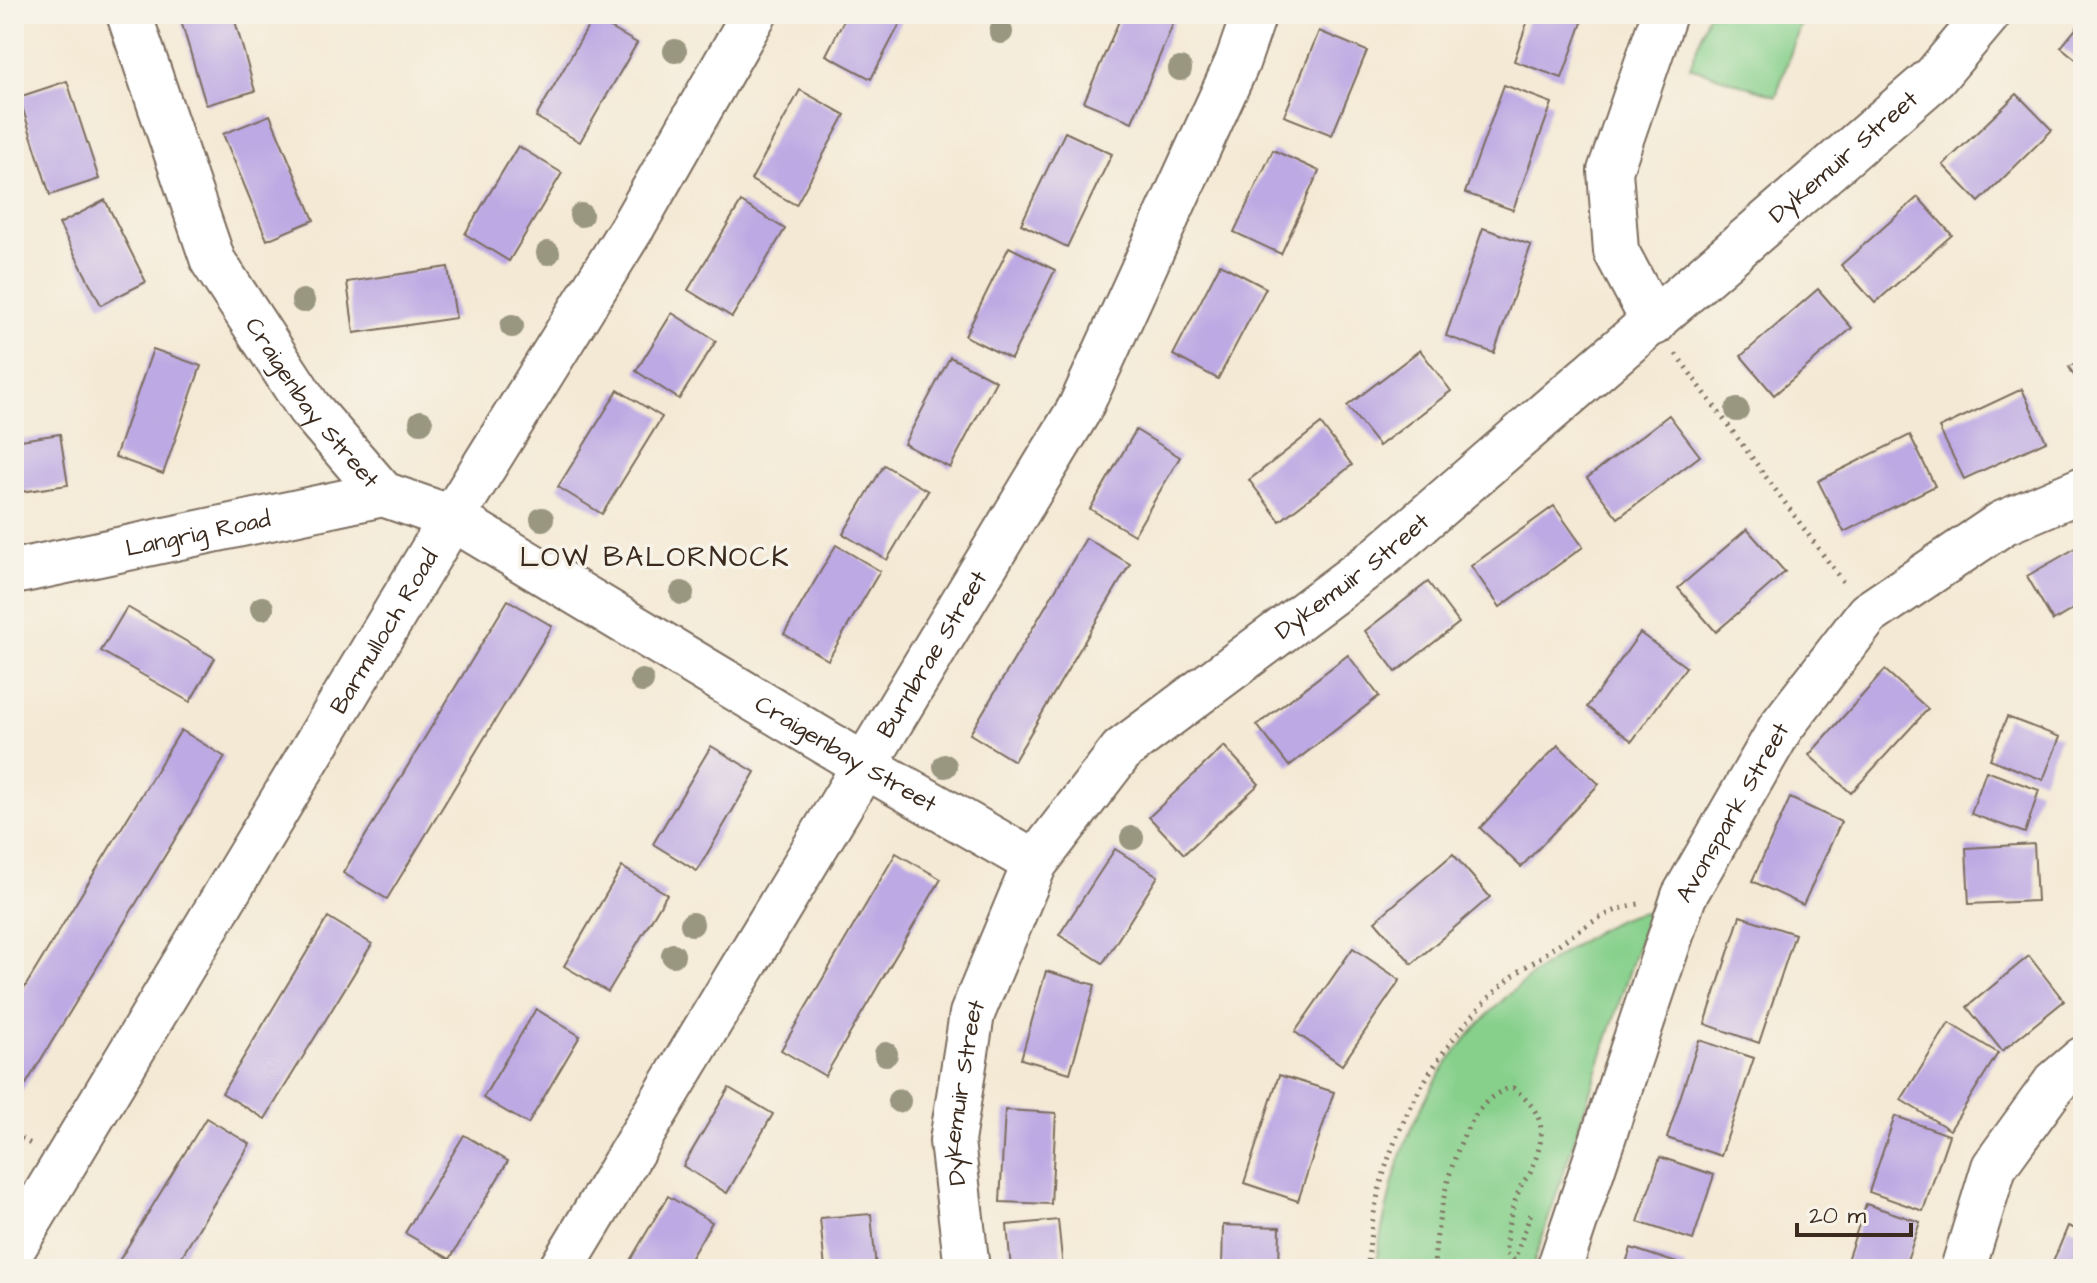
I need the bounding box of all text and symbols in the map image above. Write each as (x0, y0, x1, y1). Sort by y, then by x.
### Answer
street label: Dykemuir Street (1761, 83, 1926, 232)
street label: Craigenbay Street (236, 311, 387, 496)
street label: Langrig Road (123, 502, 274, 566)
street label: Dykemuir Street (1268, 505, 1437, 648)
district label: LOW BALORNOCK (520, 538, 790, 577)
street label: Barmulloch Road (322, 543, 447, 721)
street label: Burnbrae Street (869, 564, 996, 745)
street label: Craigenbay Street (748, 687, 943, 821)
street label: Avonspark Street (1668, 716, 1798, 909)
street label: Dykemuir Street (936, 994, 994, 1187)
scale bar (1797, 1187, 1911, 1237)
text: 20 m (1809, 1199, 1866, 1233)

